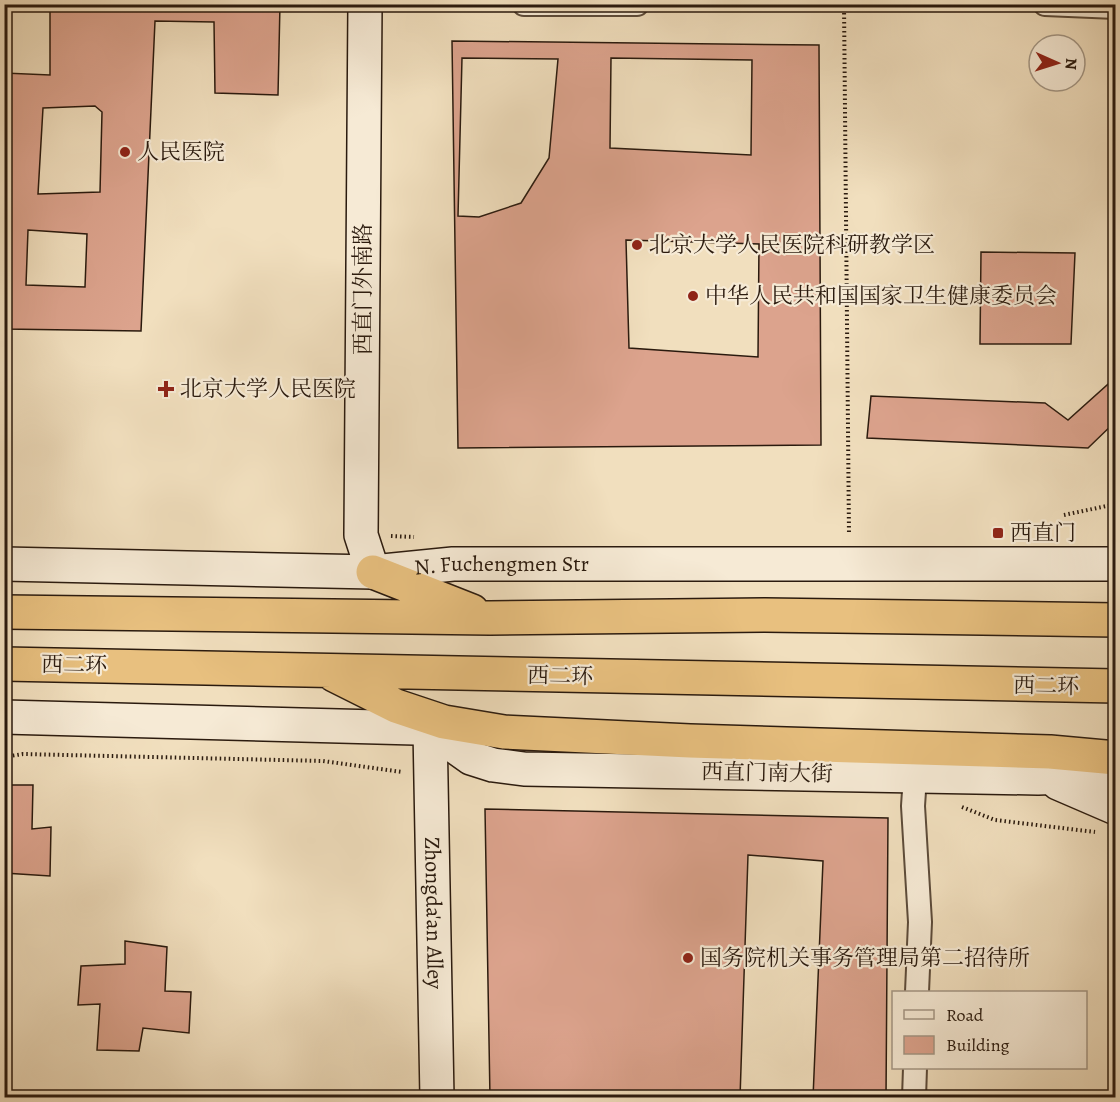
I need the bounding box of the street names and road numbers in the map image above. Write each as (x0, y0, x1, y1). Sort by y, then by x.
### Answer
street label: 西直门外南路 (348, 223, 378, 355)
street label: N. Fuchengmen Str (413, 549, 589, 583)
street label: 西二环 (41, 649, 107, 681)
street label: 西二环 (527, 660, 593, 692)
street label: 西二环 (1013, 670, 1079, 702)
street label: 西直门南大街 (701, 757, 833, 789)
street label: Zhongda'an Alley (417, 837, 450, 989)

